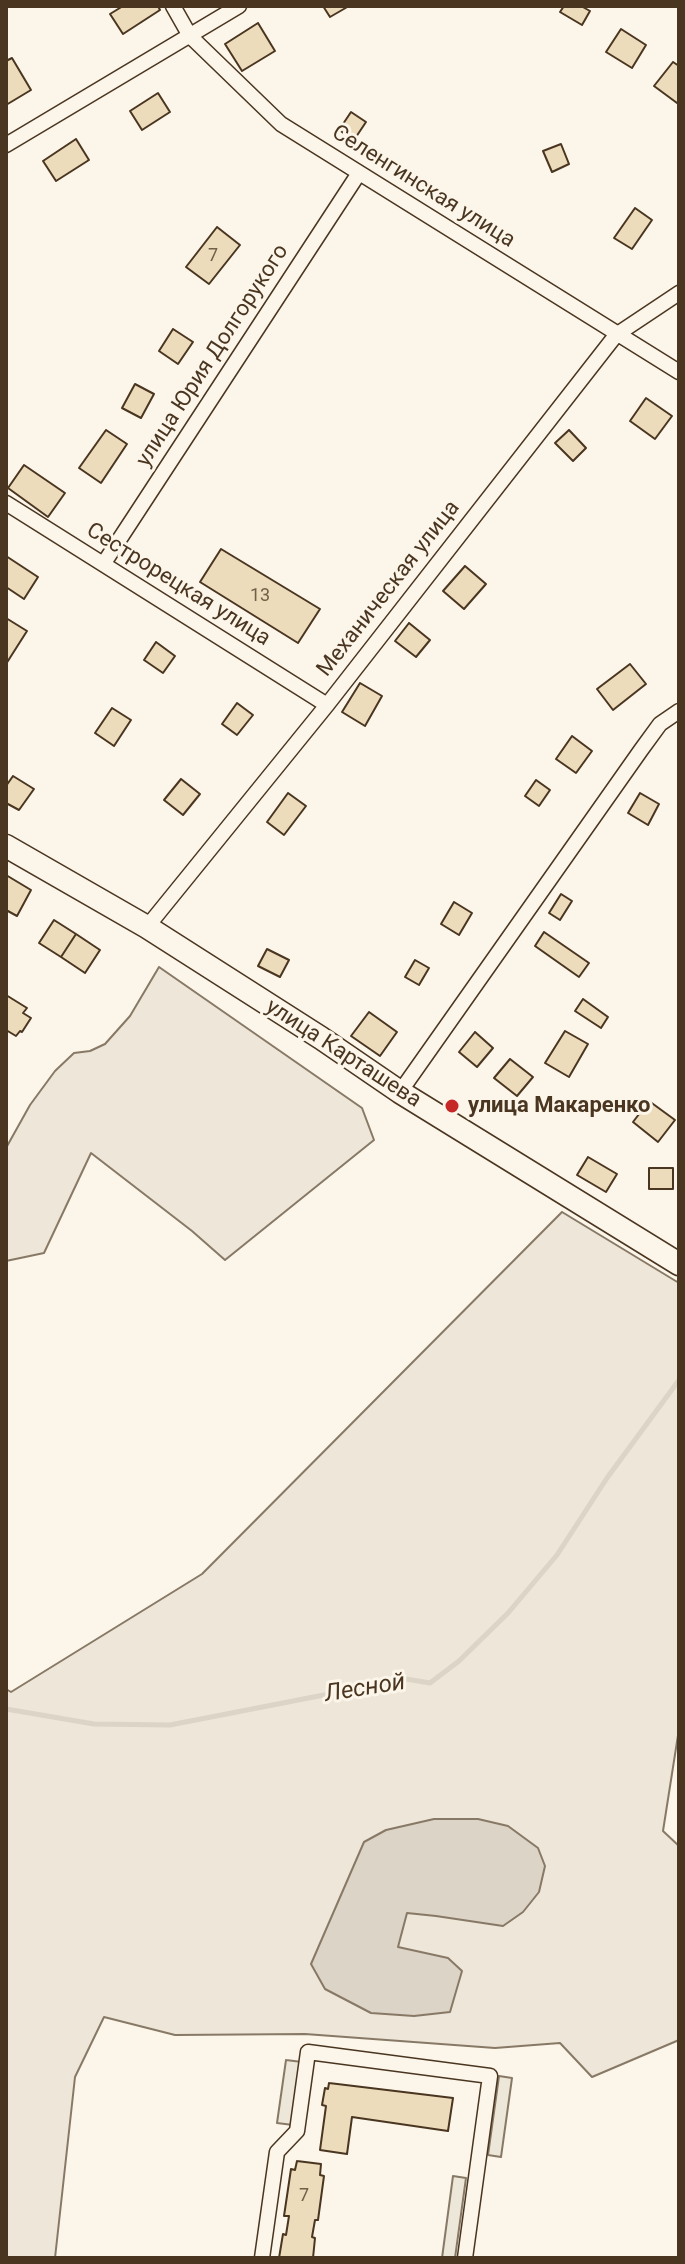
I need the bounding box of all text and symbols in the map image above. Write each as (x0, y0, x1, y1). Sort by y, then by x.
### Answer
street label: Селенгинская улица (327, 120, 519, 254)
street label: улица Юрия Долгорукого (131, 240, 295, 472)
house number: 7 (208, 245, 218, 267)
street label: Механическая улица (312, 496, 466, 682)
street label: Сестрорецкая улица (81, 518, 275, 652)
house number: 13 (250, 585, 270, 607)
street label: улица Карташева (260, 994, 426, 1114)
place label: улица Макаренко (468, 1093, 650, 1119)
marker: улица Макаренко (443, 1097, 461, 1115)
water label: Лесной (323, 1668, 407, 1710)
house number: 7 (299, 2185, 309, 2207)

